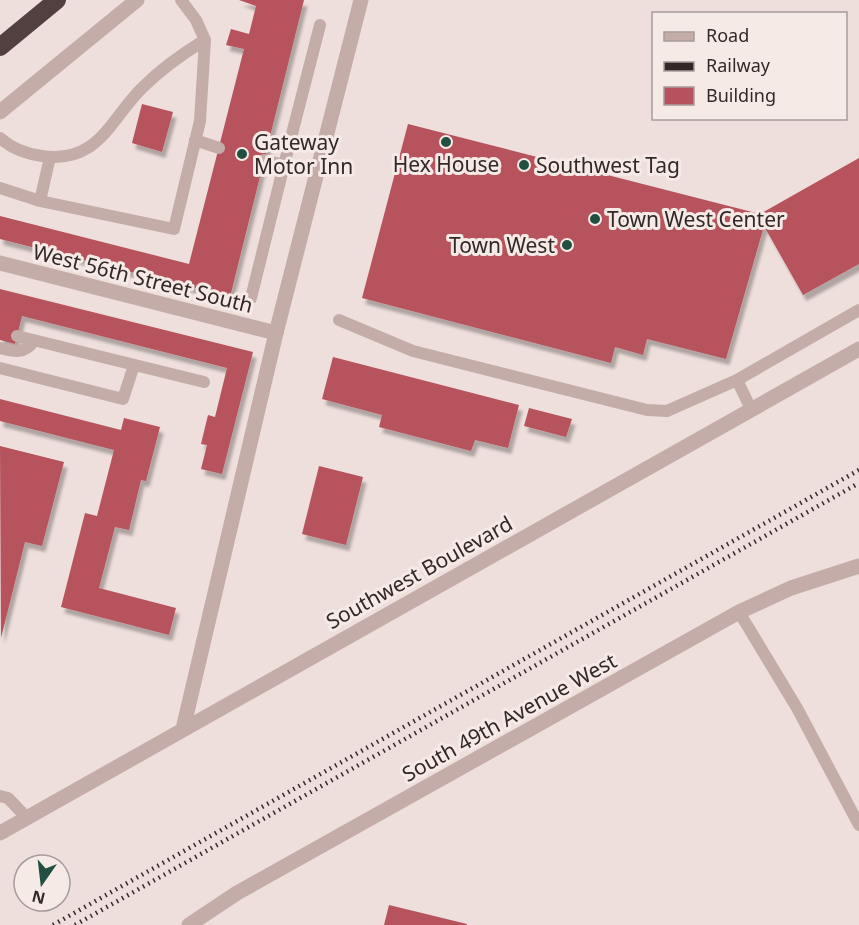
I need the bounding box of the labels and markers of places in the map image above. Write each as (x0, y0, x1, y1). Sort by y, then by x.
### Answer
place label: Gateway Motor Inn (254, 128, 353, 180)
marker: Hex House (439, 135, 453, 149)
marker: Gateway Motor Inn (235, 147, 249, 161)
place label: Hex House (393, 150, 499, 178)
place label: Southwest Tag (536, 151, 680, 179)
marker: Southwest Tag (517, 158, 531, 172)
place label: Town West Center (607, 205, 785, 233)
marker: Town West Center (588, 212, 602, 226)
place label: Town West (449, 231, 555, 259)
marker: Town West (560, 238, 574, 252)

